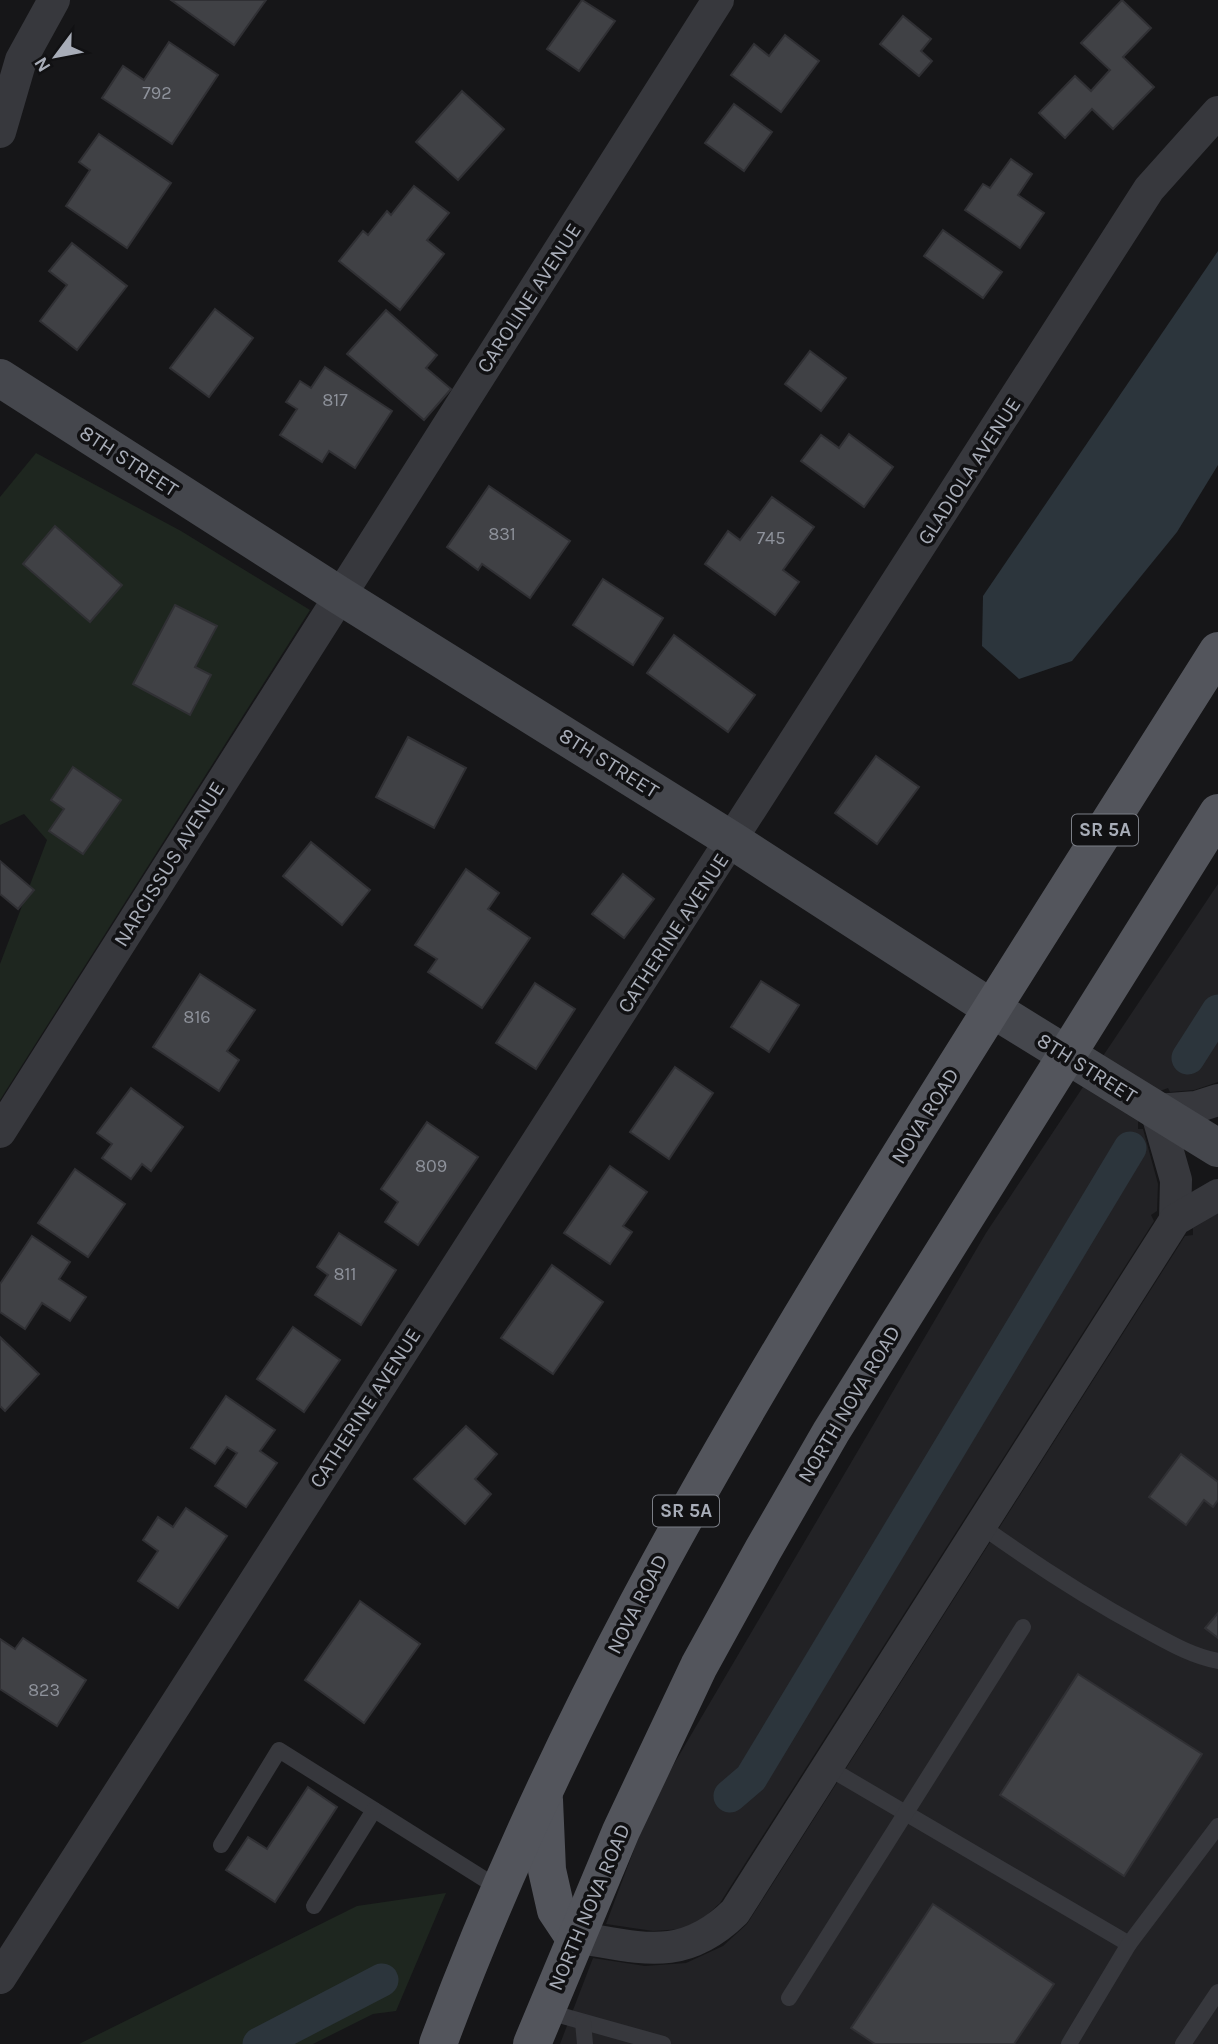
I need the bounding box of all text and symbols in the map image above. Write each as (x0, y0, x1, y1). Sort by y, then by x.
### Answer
north arrow (21, 21, 91, 91)
text: N (29, 53, 55, 76)
house number: 792 (142, 82, 172, 104)
street label: CAROLINE AVENUE (472, 219, 586, 377)
house number: 817 (322, 389, 348, 411)
street label: GLADIOLA AVENUE (912, 393, 1026, 549)
street label: 8TH STREET (75, 420, 183, 502)
house number: 831 (488, 523, 516, 545)
house number: 745 (757, 527, 785, 549)
street label: 8TH STREET (555, 723, 664, 803)
street label: NARCISSUS AVENUE (109, 777, 229, 951)
road number: SR 5A (1072, 814, 1138, 846)
street label: CATHERINE AVENUE (612, 849, 734, 1017)
house number: 816 (183, 1006, 211, 1028)
street label: 8TH STREET (1033, 1028, 1142, 1108)
street label: NOVA ROAD (886, 1064, 964, 1168)
house number: 809 (415, 1155, 447, 1177)
house number: 811 (334, 1263, 356, 1285)
street label: NORTH NOVA ROAD (793, 1321, 905, 1487)
street label: CATHERINE AVENUE (304, 1324, 426, 1492)
road number: SR 5A (653, 1496, 719, 1526)
street label: NOVA ROAD (602, 1550, 672, 1658)
house number: 823 (28, 1679, 60, 1701)
street label: NORTH NOVA ROAD (543, 1820, 635, 1994)

